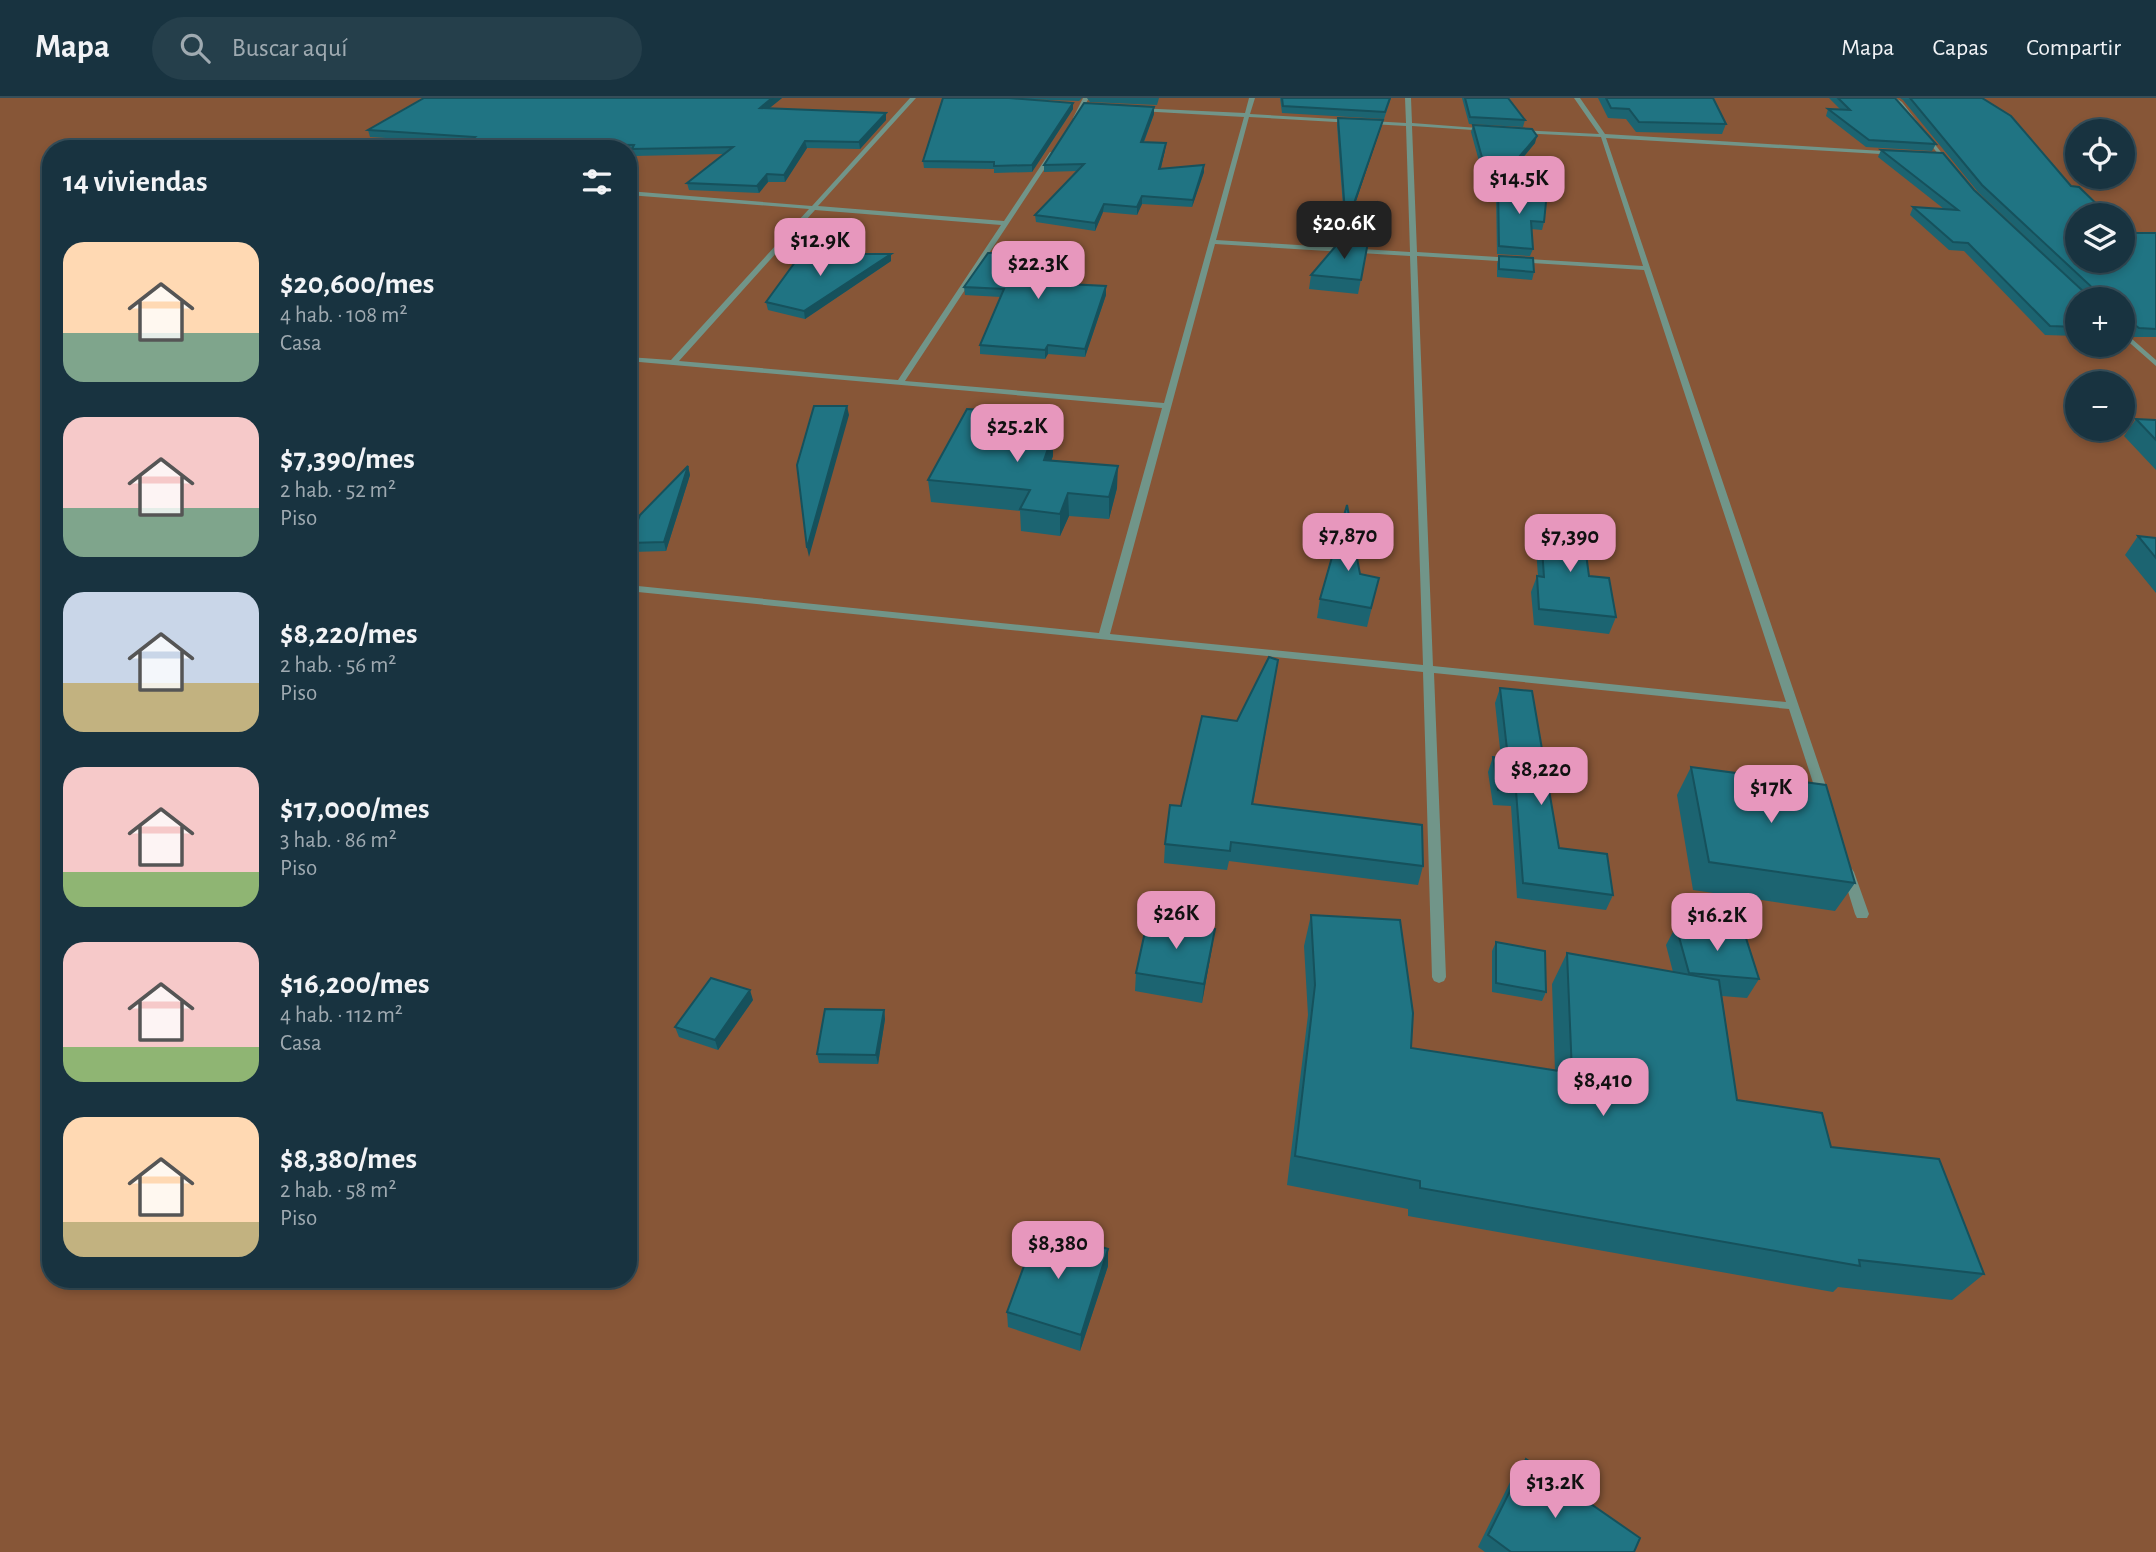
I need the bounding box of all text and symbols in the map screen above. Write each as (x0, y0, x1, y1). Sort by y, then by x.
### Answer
search box (152, 17, 642, 80)
icon: search (176, 29, 214, 67)
text: Mapa (35, 31, 110, 64)
text: Buscar aquí (232, 35, 348, 61)
text: Mapa (1841, 36, 1894, 60)
text: Capas (1932, 36, 1988, 60)
text: Compartir (2026, 36, 2121, 60)
map controls (2065, 119, 2135, 441)
button: locate (2065, 119, 2135, 189)
pin: $14.5K (1462, 156, 1576, 216)
icon: filters (578, 163, 616, 201)
text: 14 viviendas (63, 167, 208, 197)
text: $14.5K (1490, 167, 1548, 190)
pin: $20.6K (1287, 202, 1401, 261)
button: layers (2065, 203, 2135, 273)
text: $20.6K (1313, 212, 1375, 235)
pin: $12.9K (763, 218, 877, 278)
text: $12.9K (790, 229, 850, 252)
pin: $22.3K (981, 242, 1095, 301)
text: $22.3K (1008, 252, 1068, 275)
text: $20,600/mes (280, 269, 434, 299)
icon: home (119, 270, 203, 354)
button: + (2065, 287, 2135, 357)
text: 4 hab. · 108 m² (280, 304, 408, 327)
text: Casa (280, 332, 322, 355)
button: − (2065, 371, 2135, 441)
pin: $25.2K (960, 404, 1074, 464)
text: $25.2K (987, 415, 1047, 438)
text: $7,390/mes (280, 444, 415, 474)
icon: home (119, 445, 203, 529)
text: 2 hab. · 52 m² (280, 479, 396, 502)
text: Piso (280, 507, 317, 530)
pin: $7,870 (1291, 514, 1405, 573)
pin: $7,390 (1513, 514, 1627, 574)
text: $7,870 (1319, 524, 1377, 547)
text: $7,390 (1541, 525, 1599, 548)
text: $8,220/mes (280, 619, 417, 649)
icon: home (119, 620, 203, 704)
text: 2 hab. · 56 m² (280, 654, 396, 677)
text: Piso (280, 682, 317, 705)
pin: $8,220 (1484, 748, 1598, 807)
text: $8,220 (1511, 758, 1571, 781)
pin: $17K (1730, 766, 1812, 825)
text: $17K (1750, 776, 1792, 799)
text: $17,000/mes (280, 794, 429, 824)
icon: home (119, 795, 203, 879)
text: 3 hab. · 86 m² (280, 829, 397, 852)
text: Piso (280, 857, 317, 880)
pin: $26K (1135, 892, 1217, 951)
pin: $16.2K (1660, 894, 1774, 953)
text: $26K (1153, 902, 1199, 925)
text: $16.2K (1687, 904, 1747, 927)
text: $16,200/mes (280, 969, 429, 999)
icon: home (119, 970, 203, 1054)
text: 4 hab. · 112 m² (280, 1004, 403, 1027)
text: Casa (280, 1032, 322, 1055)
pin: $8,410 (1546, 1058, 1660, 1118)
text: $8,410 (1574, 1069, 1632, 1092)
text: $8,380/mes (280, 1144, 417, 1174)
icon: home (119, 1145, 203, 1229)
text: 2 hab. · 58 m² (280, 1179, 396, 1202)
text: Piso (280, 1207, 317, 1230)
pin: $8,380 (1001, 1222, 1115, 1281)
text: $8,380 (1028, 1232, 1088, 1255)
pin: $13.2K (1498, 1460, 1612, 1520)
text: $13.2K (1526, 1471, 1584, 1494)

